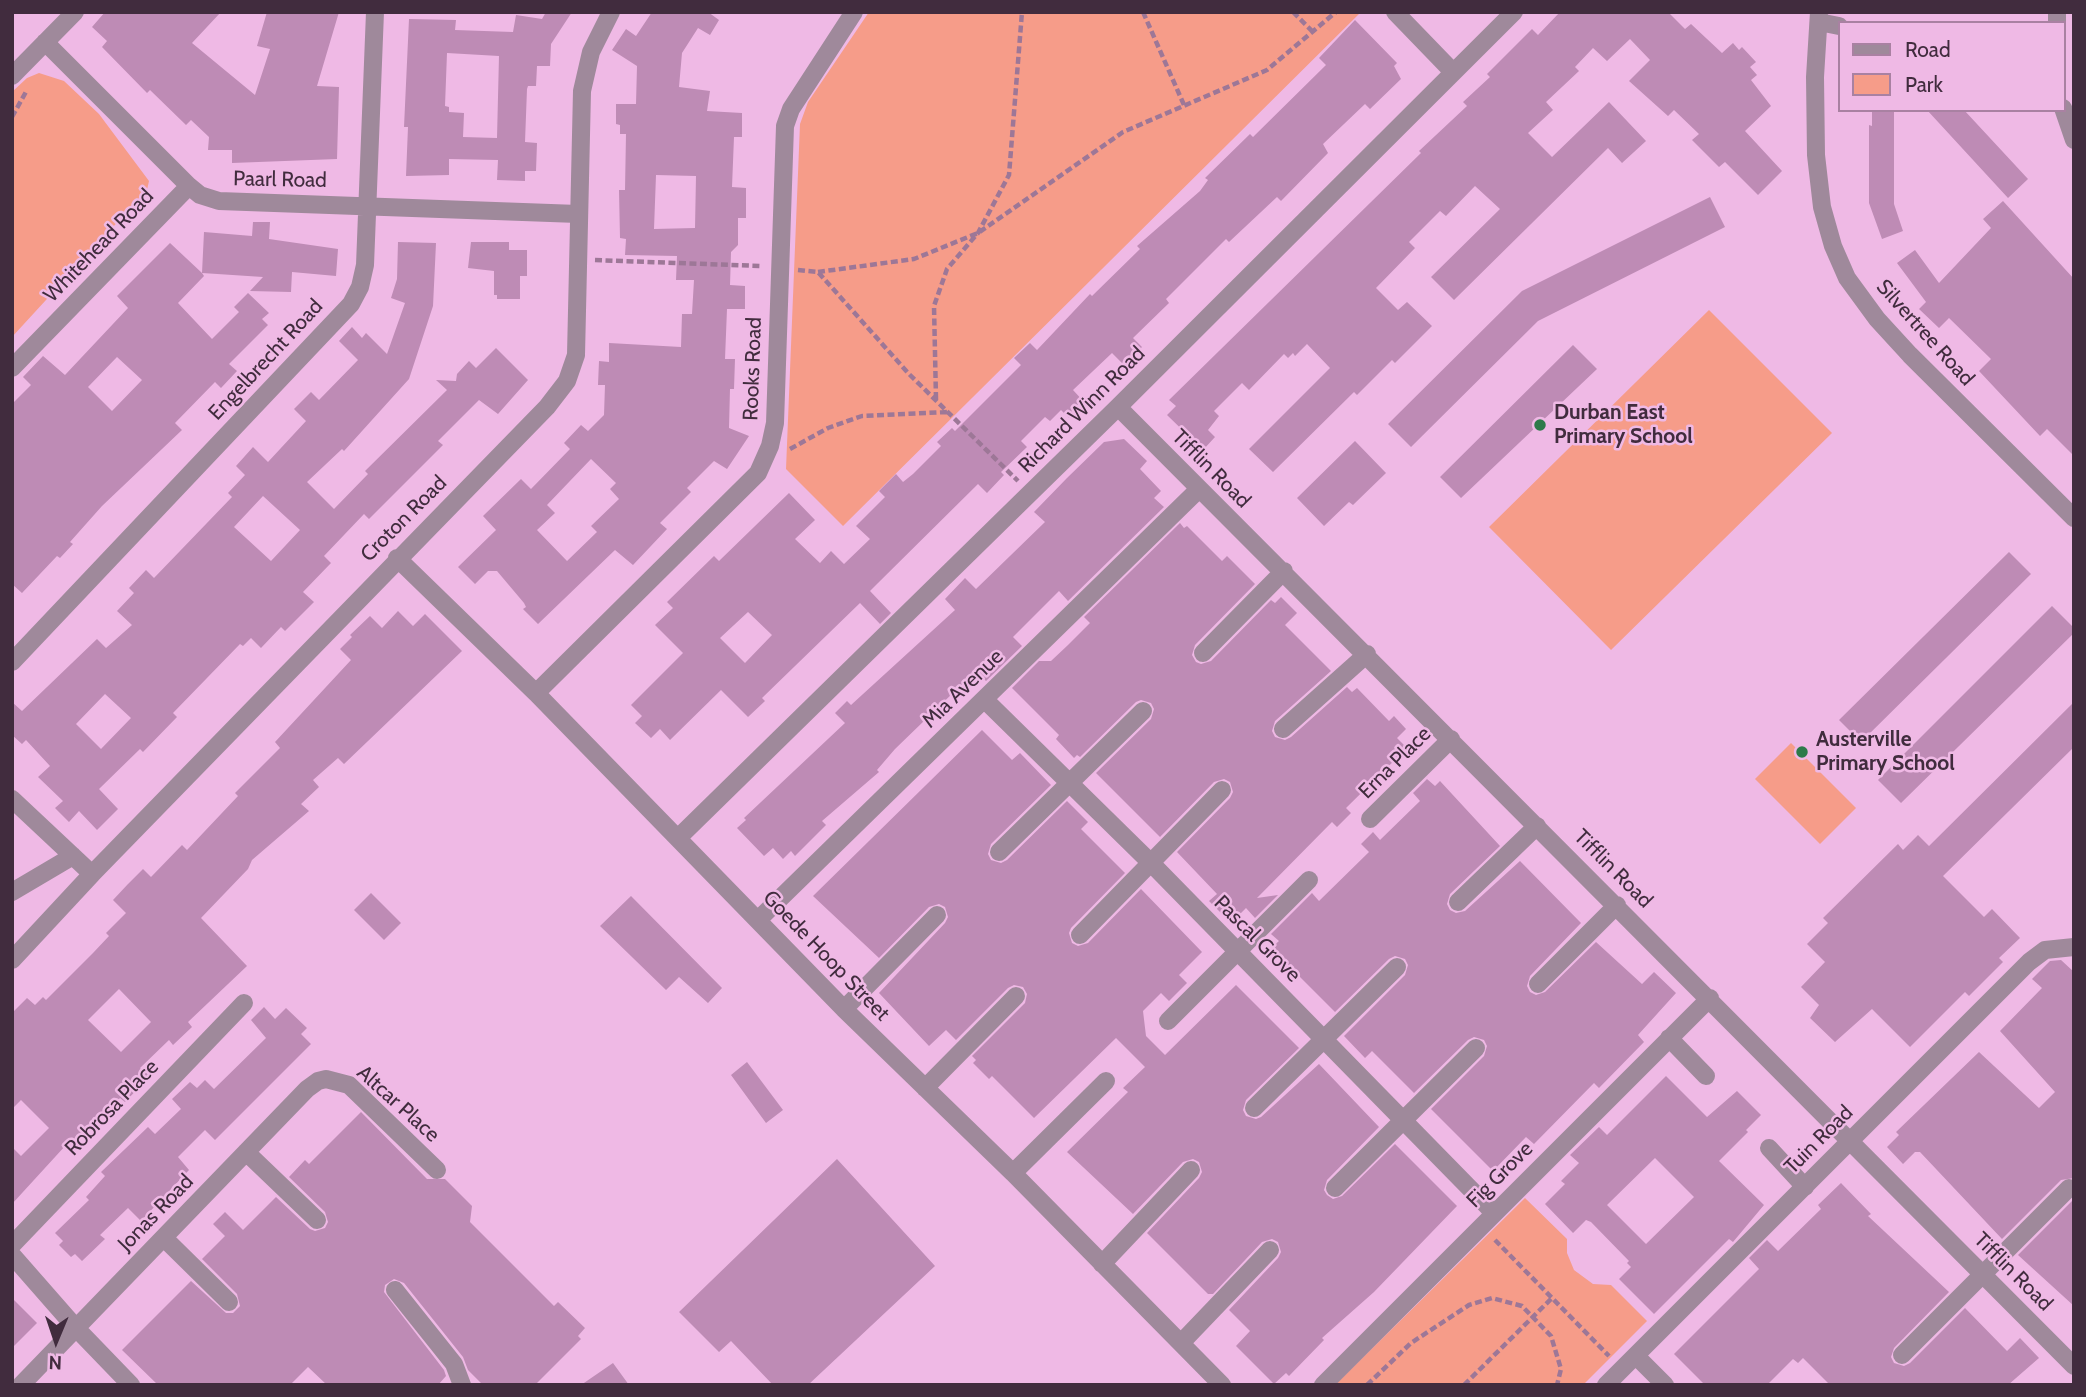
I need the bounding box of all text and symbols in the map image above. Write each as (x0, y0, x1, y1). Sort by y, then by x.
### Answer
legend (1838, 21, 2065, 112)
text: Road (1905, 37, 1951, 62)
text: Park (1905, 72, 1943, 97)
street label: Paarl Road (233, 167, 327, 193)
street label: Whitehead Road (39, 184, 159, 308)
street label: Silvertree Road (1871, 275, 1979, 391)
street label: Engelbrecht Road (204, 294, 328, 426)
street label: Rooks Road (739, 317, 767, 421)
street label: Richard Winn Road (1013, 341, 1151, 479)
place label: Durban East Primary School (1554, 400, 1693, 450)
marker: Durban East Primary School (1532, 417, 1548, 433)
street label: Tifflin Road (1166, 424, 1256, 514)
street label: Croton Road (356, 471, 452, 567)
street label: Mia Avenue (917, 644, 1009, 734)
street label: Erna Place (1354, 722, 1436, 804)
place label: Austerville Primary School (1816, 727, 1955, 777)
marker: Austerville Primary School (1794, 744, 1810, 760)
street label: Tifflin Road (1568, 824, 1658, 914)
street label: Goede Hoop Street (757, 886, 895, 1026)
street label: Pascal Grove (1208, 890, 1306, 988)
street label: Robrosa Place (60, 1055, 164, 1161)
street label: Altcar Place (351, 1060, 445, 1148)
street label: Tuin Road (1779, 1100, 1859, 1180)
street label: Fig Grove (1462, 1137, 1538, 1213)
street label: Jonas Road (113, 1169, 199, 1257)
street label: Tifflin Road (1968, 1227, 2058, 1317)
north arrow (21, 1306, 91, 1376)
text: N (48, 1351, 62, 1374)

